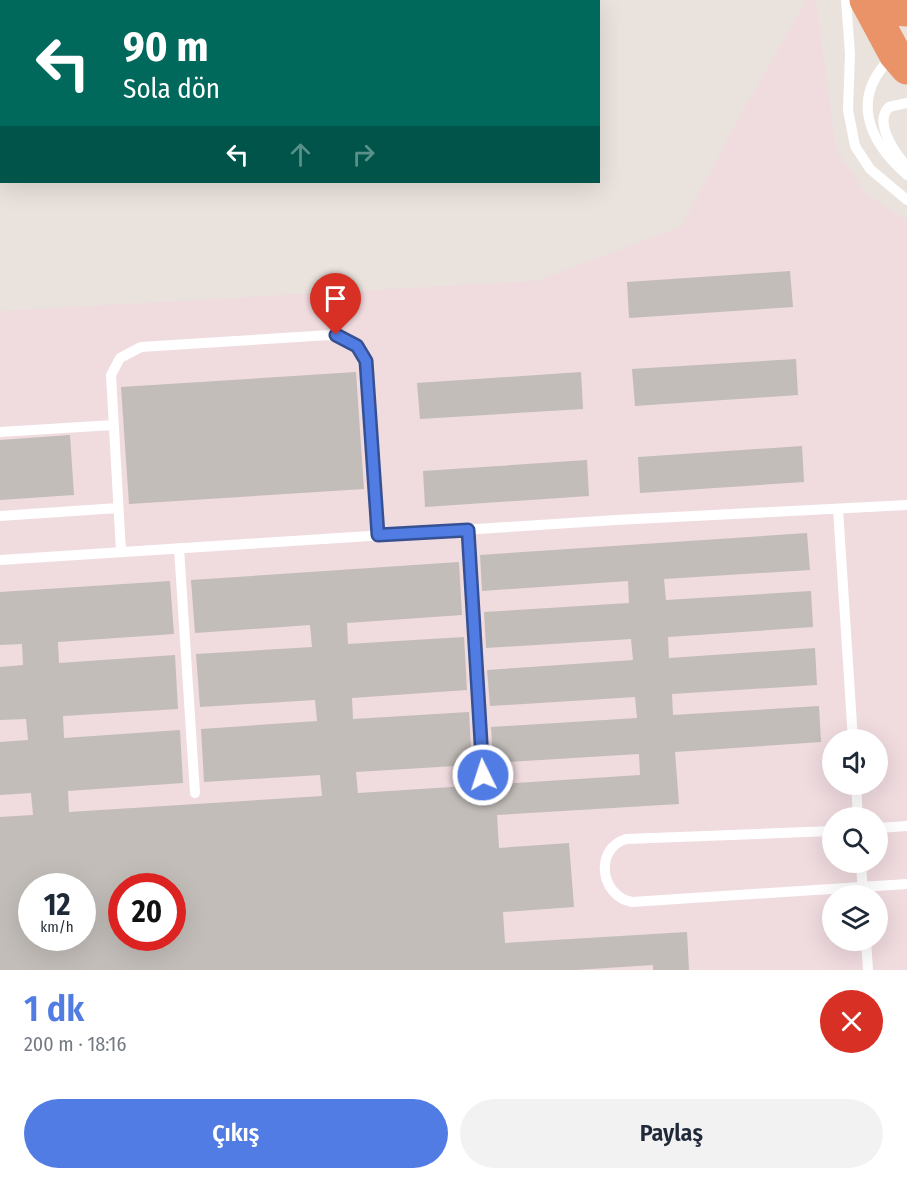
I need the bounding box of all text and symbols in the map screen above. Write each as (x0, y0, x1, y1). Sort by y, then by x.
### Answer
text: 90 m (123, 22, 208, 72)
icon: left (24, 24, 102, 102)
text: Sola dön (123, 73, 220, 105)
icon: left (221, 138, 254, 171)
icon: ahead (284, 138, 317, 171)
icon: right (347, 138, 380, 171)
pin (310, 273, 361, 335)
icon: arrive (319, 282, 352, 315)
map controls (822, 729, 888, 951)
button: sound (822, 729, 888, 795)
position arrow (451, 743, 515, 807)
button: search (822, 807, 888, 873)
speed limit sign: 20 (108, 873, 186, 951)
button: layers (822, 885, 888, 951)
text: 12 (44, 887, 70, 923)
text: km/h (40, 918, 74, 936)
text: 1 dk (24, 987, 84, 1031)
button: close (820, 990, 883, 1053)
text: 200 m · 18:16 (24, 1032, 126, 1056)
button: Çıkış (24, 1099, 448, 1168)
button: Paylaş (460, 1099, 883, 1168)

